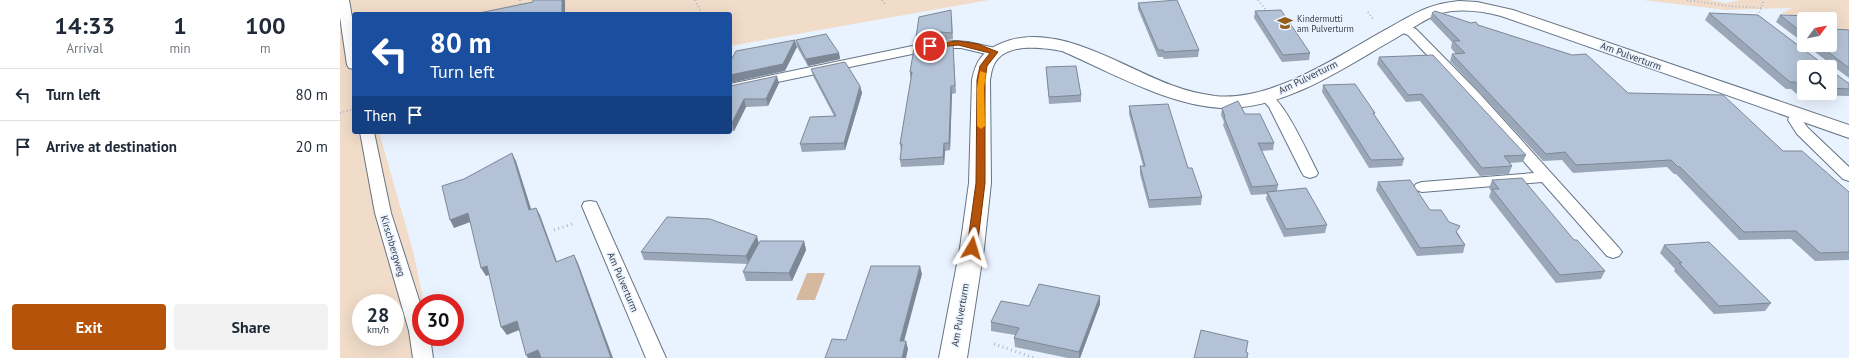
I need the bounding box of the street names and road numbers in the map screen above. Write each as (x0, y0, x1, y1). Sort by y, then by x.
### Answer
street label: Am Pulverturm (1599, 39, 1663, 73)
street label: Am Pulverturm (1276, 57, 1340, 97)
street label: Kirschbergweg (378, 214, 408, 278)
street label: Am Pulverturm (605, 250, 641, 314)
street label: Am Pulverturm (948, 282, 972, 348)

